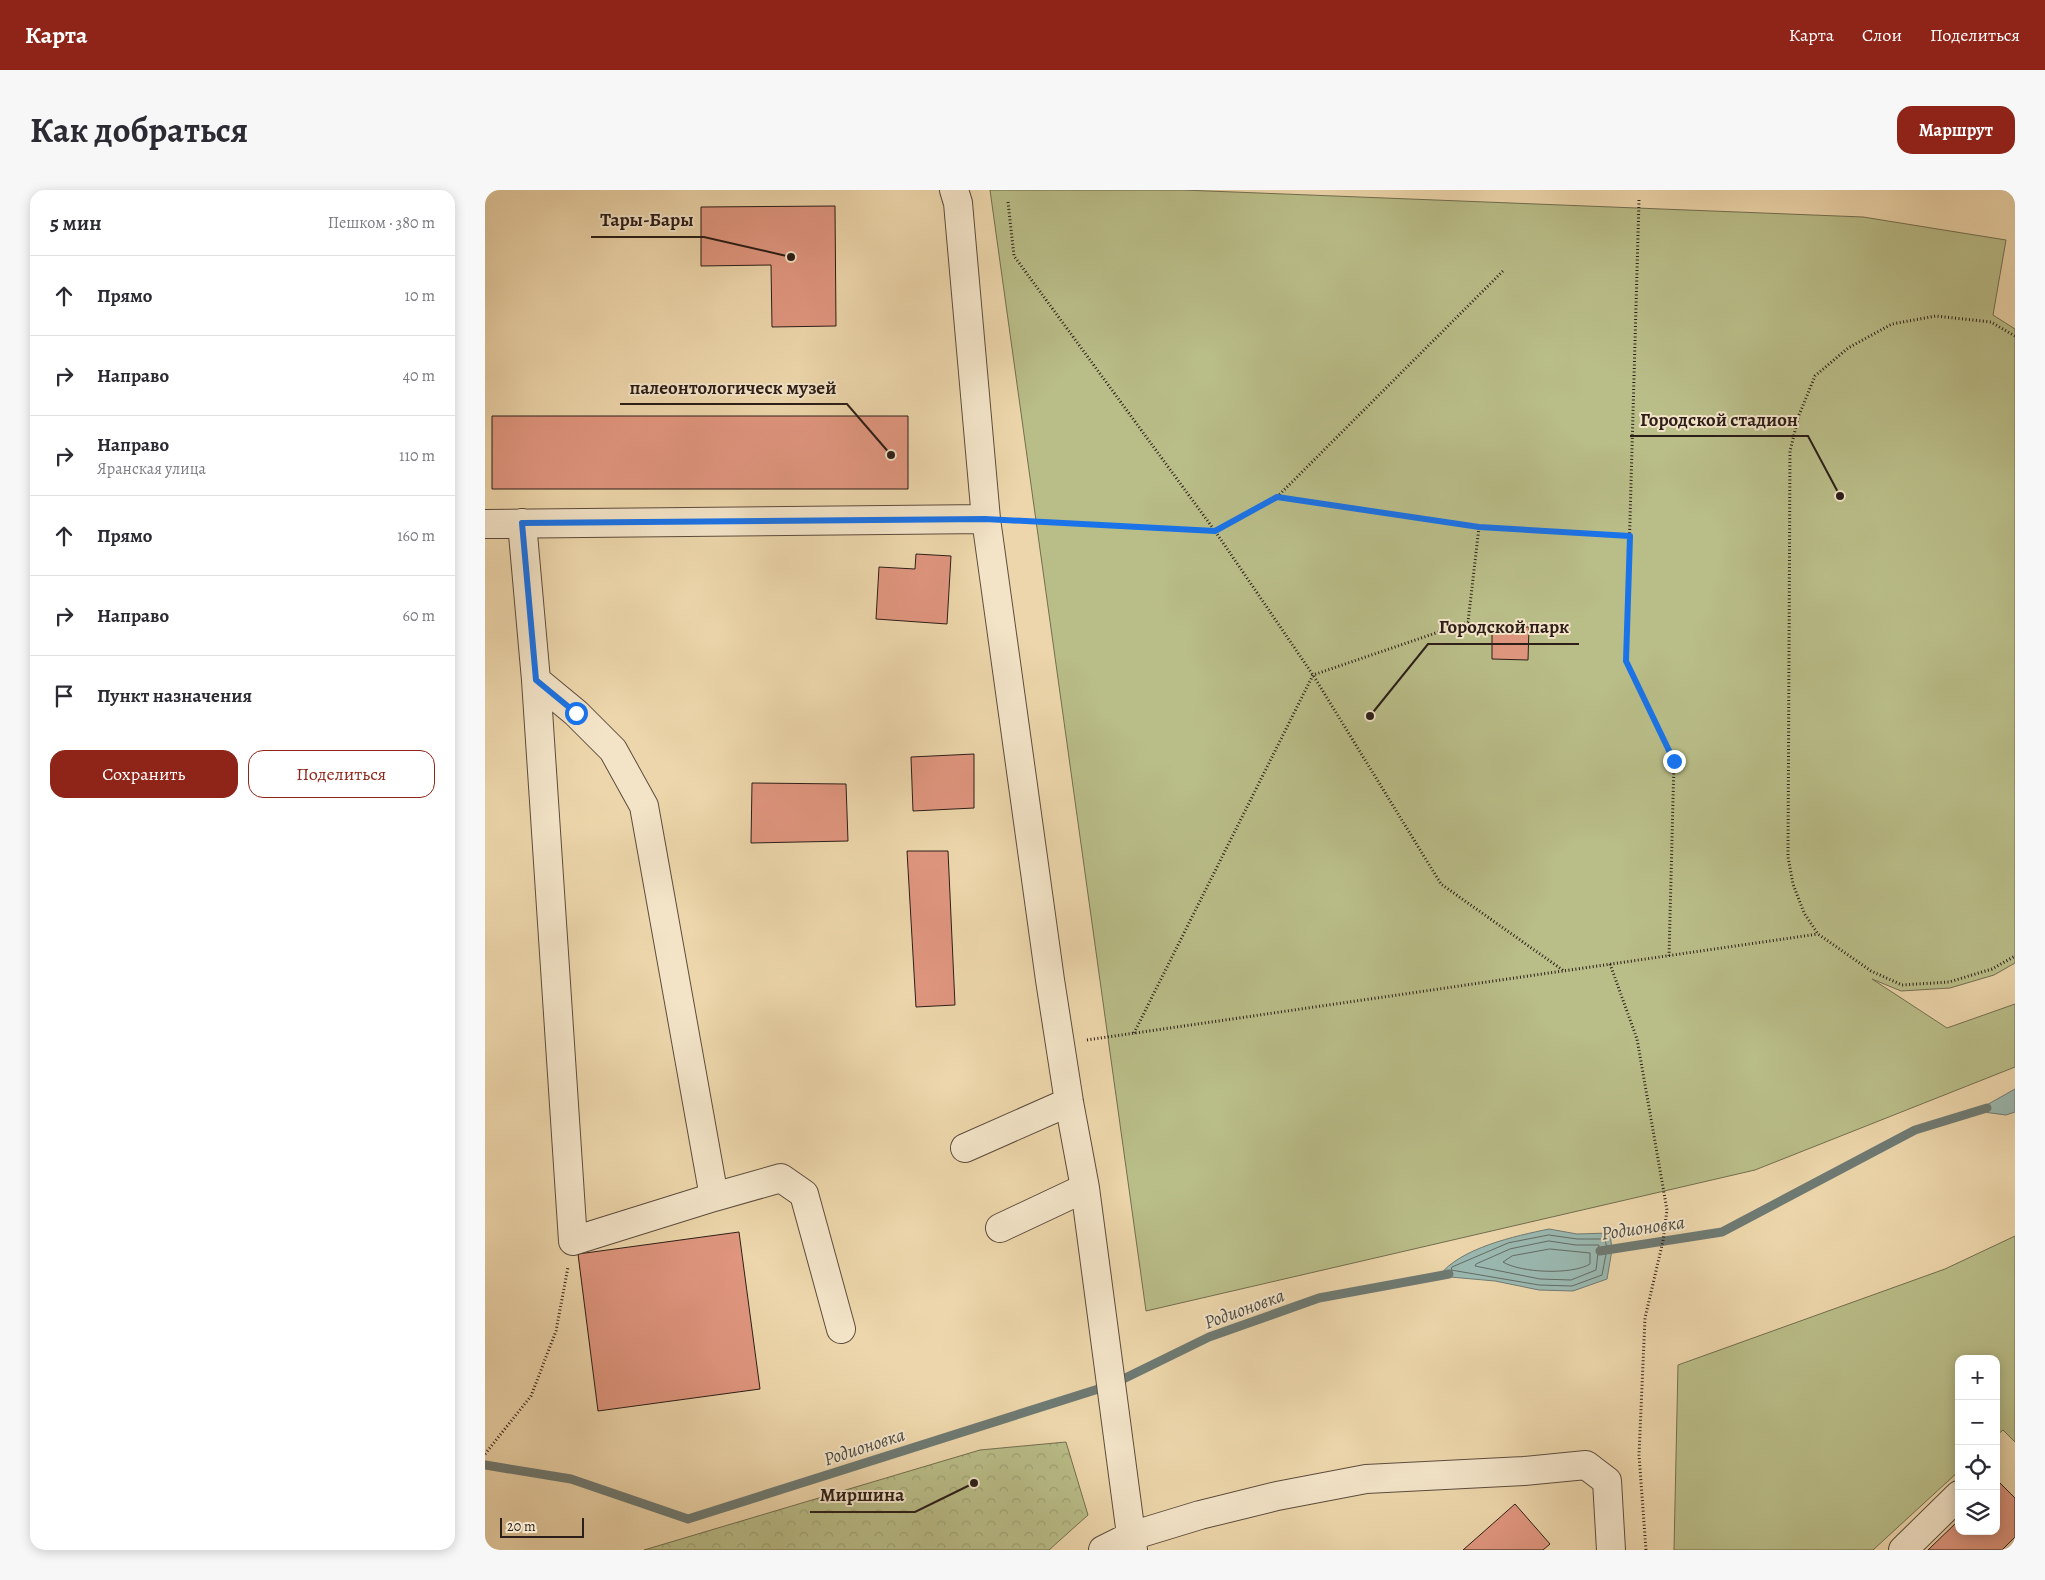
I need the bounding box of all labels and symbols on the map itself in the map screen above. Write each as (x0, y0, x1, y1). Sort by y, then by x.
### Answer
callout: Тары-Бары (591, 203, 704, 237)
text: Тары-Бары (600, 207, 694, 233)
callout: палеонтологическ музей (620, 370, 847, 404)
text: палеонтологическ музей (630, 375, 836, 401)
callout: Городской стадион (1630, 402, 1808, 436)
text: Городской стадион (1640, 407, 1798, 433)
callout: Городской парк (1428, 610, 1579, 644)
text: Городской парк (1439, 614, 1569, 640)
route start (565, 702, 588, 725)
route end (1663, 750, 1686, 773)
water label: Родионовка (1600, 1209, 1687, 1247)
water label: Родионовка (1200, 1282, 1288, 1336)
water label: Родионовка (820, 1422, 908, 1472)
callout: Миршина (810, 1478, 915, 1512)
text: Миршина (820, 1482, 905, 1508)
scale bar (500, 1515, 584, 1538)

